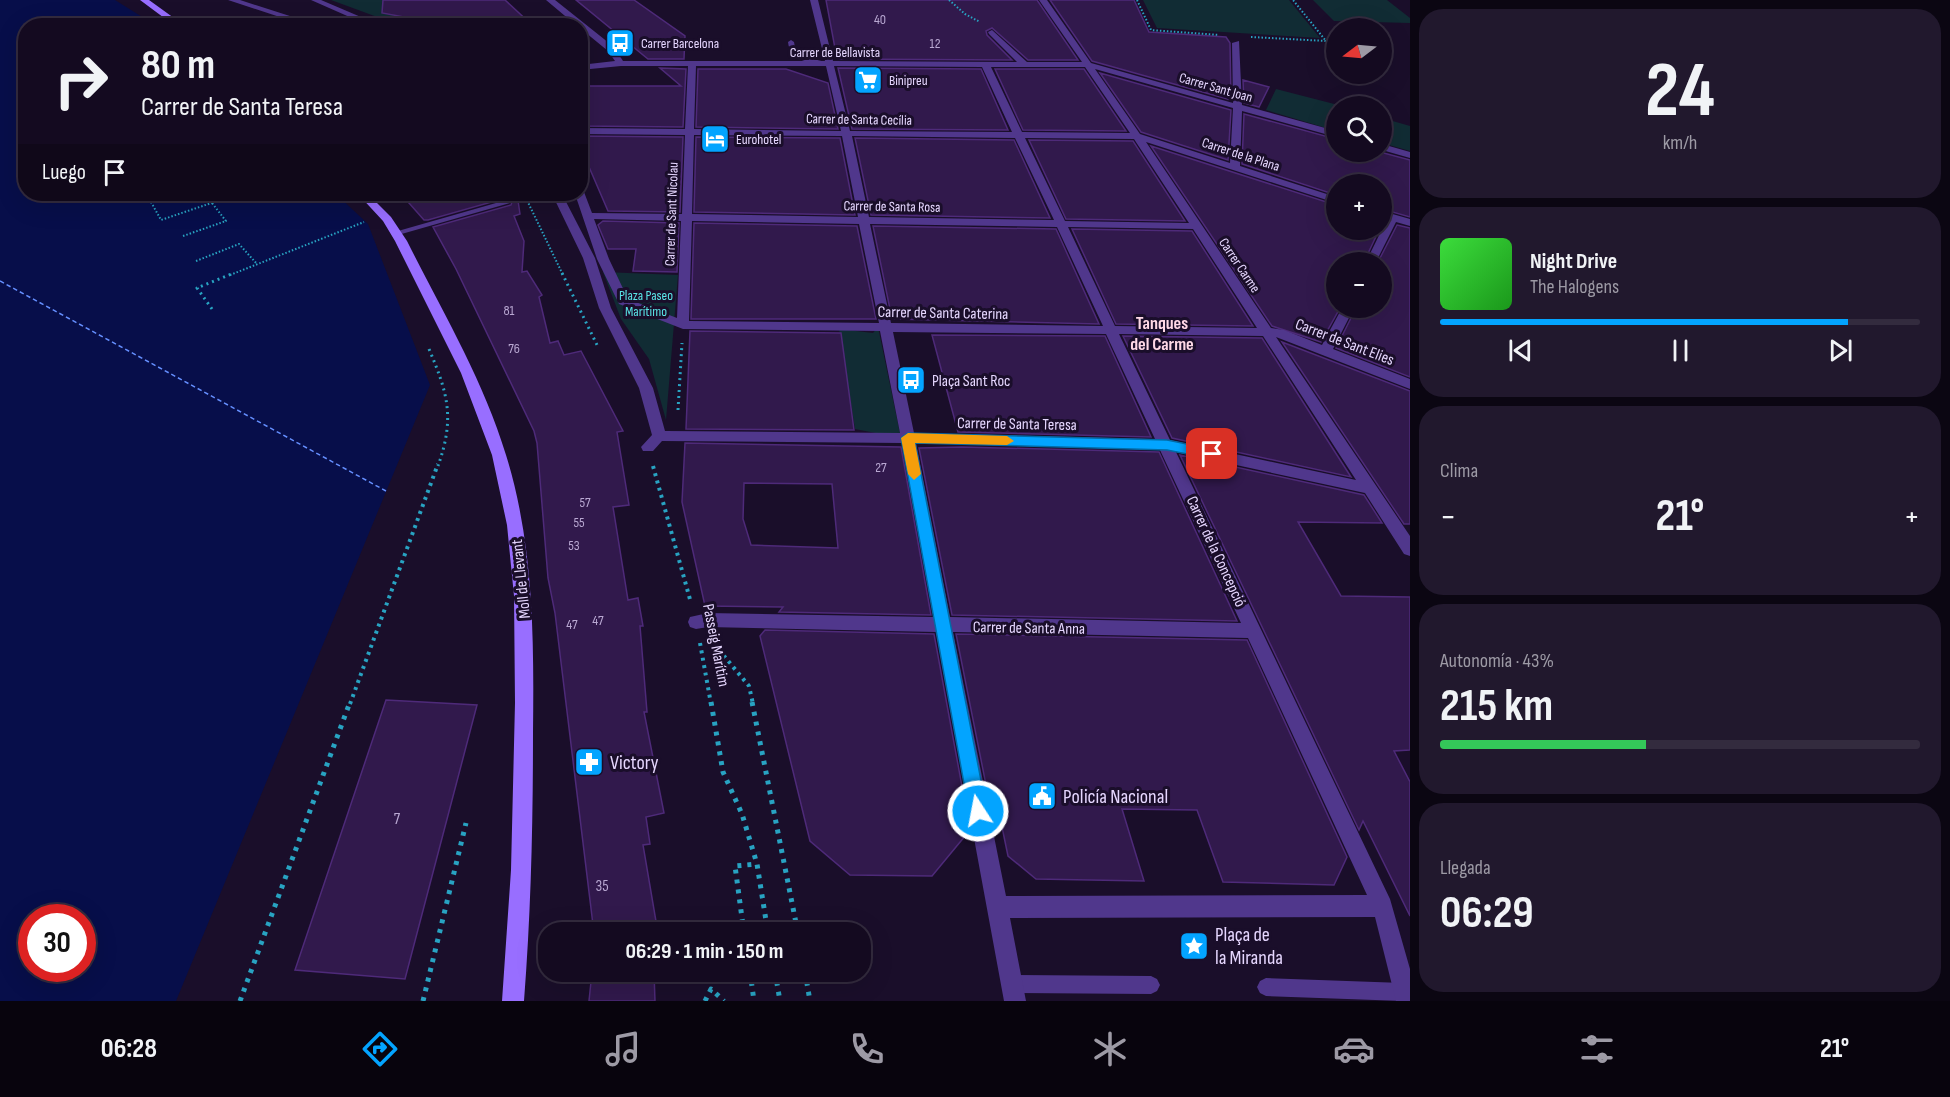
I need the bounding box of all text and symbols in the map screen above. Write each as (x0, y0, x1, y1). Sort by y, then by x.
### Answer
house number: 40 (874, 11, 886, 28)
north arrow (1326, 18, 1392, 84)
map controls (1326, 18, 1392, 318)
bus stop icon: Carrer Barcelona (604, 27, 636, 59)
place label: Carrer Barcelona (641, 35, 719, 52)
house number: 12 (930, 35, 941, 52)
text: 80 m (141, 40, 215, 91)
icon: right (42, 42, 120, 120)
street label: Carrer de Bellavista (790, 44, 880, 61)
text: 24 (1645, 45, 1715, 138)
supermarket icon: Binipreu (852, 64, 884, 96)
street label: Carrer Sant Joan (1177, 69, 1255, 106)
place label: Binipreu (889, 72, 928, 89)
text: Carrer de Santa Teresa (141, 91, 343, 123)
button: search (1326, 96, 1392, 162)
street label: Carrer de Santa Cecília (806, 110, 912, 129)
hotel icon: Eurohotel (699, 123, 731, 155)
place label: Eurohotel (736, 131, 781, 148)
text: km/h (1663, 131, 1697, 155)
street label: Carrer de la Plana (1200, 134, 1282, 175)
icon: arrive (98, 156, 131, 189)
text: Luego (42, 159, 86, 186)
street label: Carrer de Sant Nicolau (661, 161, 682, 266)
button: + (1326, 174, 1392, 240)
street label: Carrer de Santa Rosa (843, 197, 941, 216)
street label: Carrer Carme (1215, 235, 1264, 296)
text: Night Drive (1530, 248, 1617, 275)
button: − (1326, 252, 1392, 318)
text: The Halogens (1530, 275, 1619, 299)
park label: Plaza Paseo Marítimo (619, 287, 673, 320)
house number: 81 (503, 302, 515, 319)
street label: Carrer de Santa Caterina (877, 303, 1008, 324)
district label: Tanques del Carme (1130, 313, 1194, 355)
street label: Carrer de Sant Elies (1292, 315, 1397, 370)
icon: previous (1504, 334, 1537, 367)
icon: pause (1664, 334, 1697, 367)
icon: next (1824, 334, 1857, 367)
house number: 76 (508, 340, 520, 357)
bus stop icon: Plaça Sant Roc (895, 364, 927, 396)
place label: Plaça Sant Roc (932, 372, 1010, 391)
street label: Carrer de Santa Teresa (957, 414, 1077, 435)
pin (1186, 428, 1237, 479)
icon: arrive (1195, 437, 1228, 470)
house number: 27 (875, 459, 887, 476)
text: Clima (1440, 459, 1478, 483)
text: 21° (1656, 489, 1704, 544)
street label: Carrer de la Concepció (1182, 493, 1250, 610)
house number: 57 (579, 494, 591, 511)
text: − (1440, 497, 1456, 537)
text: + (1904, 497, 1920, 537)
house number: 55 (573, 514, 585, 531)
house number: 53 (568, 537, 580, 554)
street label: Moll de Llevant (508, 538, 535, 619)
street label: Passeig Marítim (698, 602, 733, 688)
house number: 47 (592, 612, 604, 629)
house number: 47 (566, 616, 578, 633)
street label: Carrer de Santa Anna (973, 618, 1085, 639)
text: Autonomía · 43% (1440, 649, 1554, 673)
text: 215 km (1440, 679, 1553, 734)
pharmacy icon: Victory (573, 746, 605, 778)
place label: Victory (610, 751, 659, 775)
position arrow (946, 779, 1010, 843)
public building icon: Policía Nacional (1026, 780, 1058, 812)
place label: Policía Nacional (1063, 785, 1168, 809)
house number: 7 (394, 810, 401, 829)
text: Llegada (1440, 856, 1491, 880)
house number: 35 (595, 877, 609, 896)
text: 06:29 (1440, 886, 1534, 941)
speed limit sign: 30 (18, 904, 96, 982)
place label: Plaça de la Miranda (1215, 923, 1283, 970)
place icon: Plaça de la Miranda (1178, 930, 1210, 962)
text: 06:29 · 1 min · 150 m (626, 938, 783, 965)
icon: directions (359, 1028, 401, 1070)
icon: music (602, 1028, 644, 1070)
icon: phone (846, 1028, 888, 1070)
icon: climate (1089, 1028, 1131, 1070)
icon: car (1333, 1028, 1375, 1070)
icon: filters (1576, 1028, 1618, 1070)
text: 06:28 (101, 1033, 157, 1065)
text: 21° (1820, 1033, 1849, 1065)

